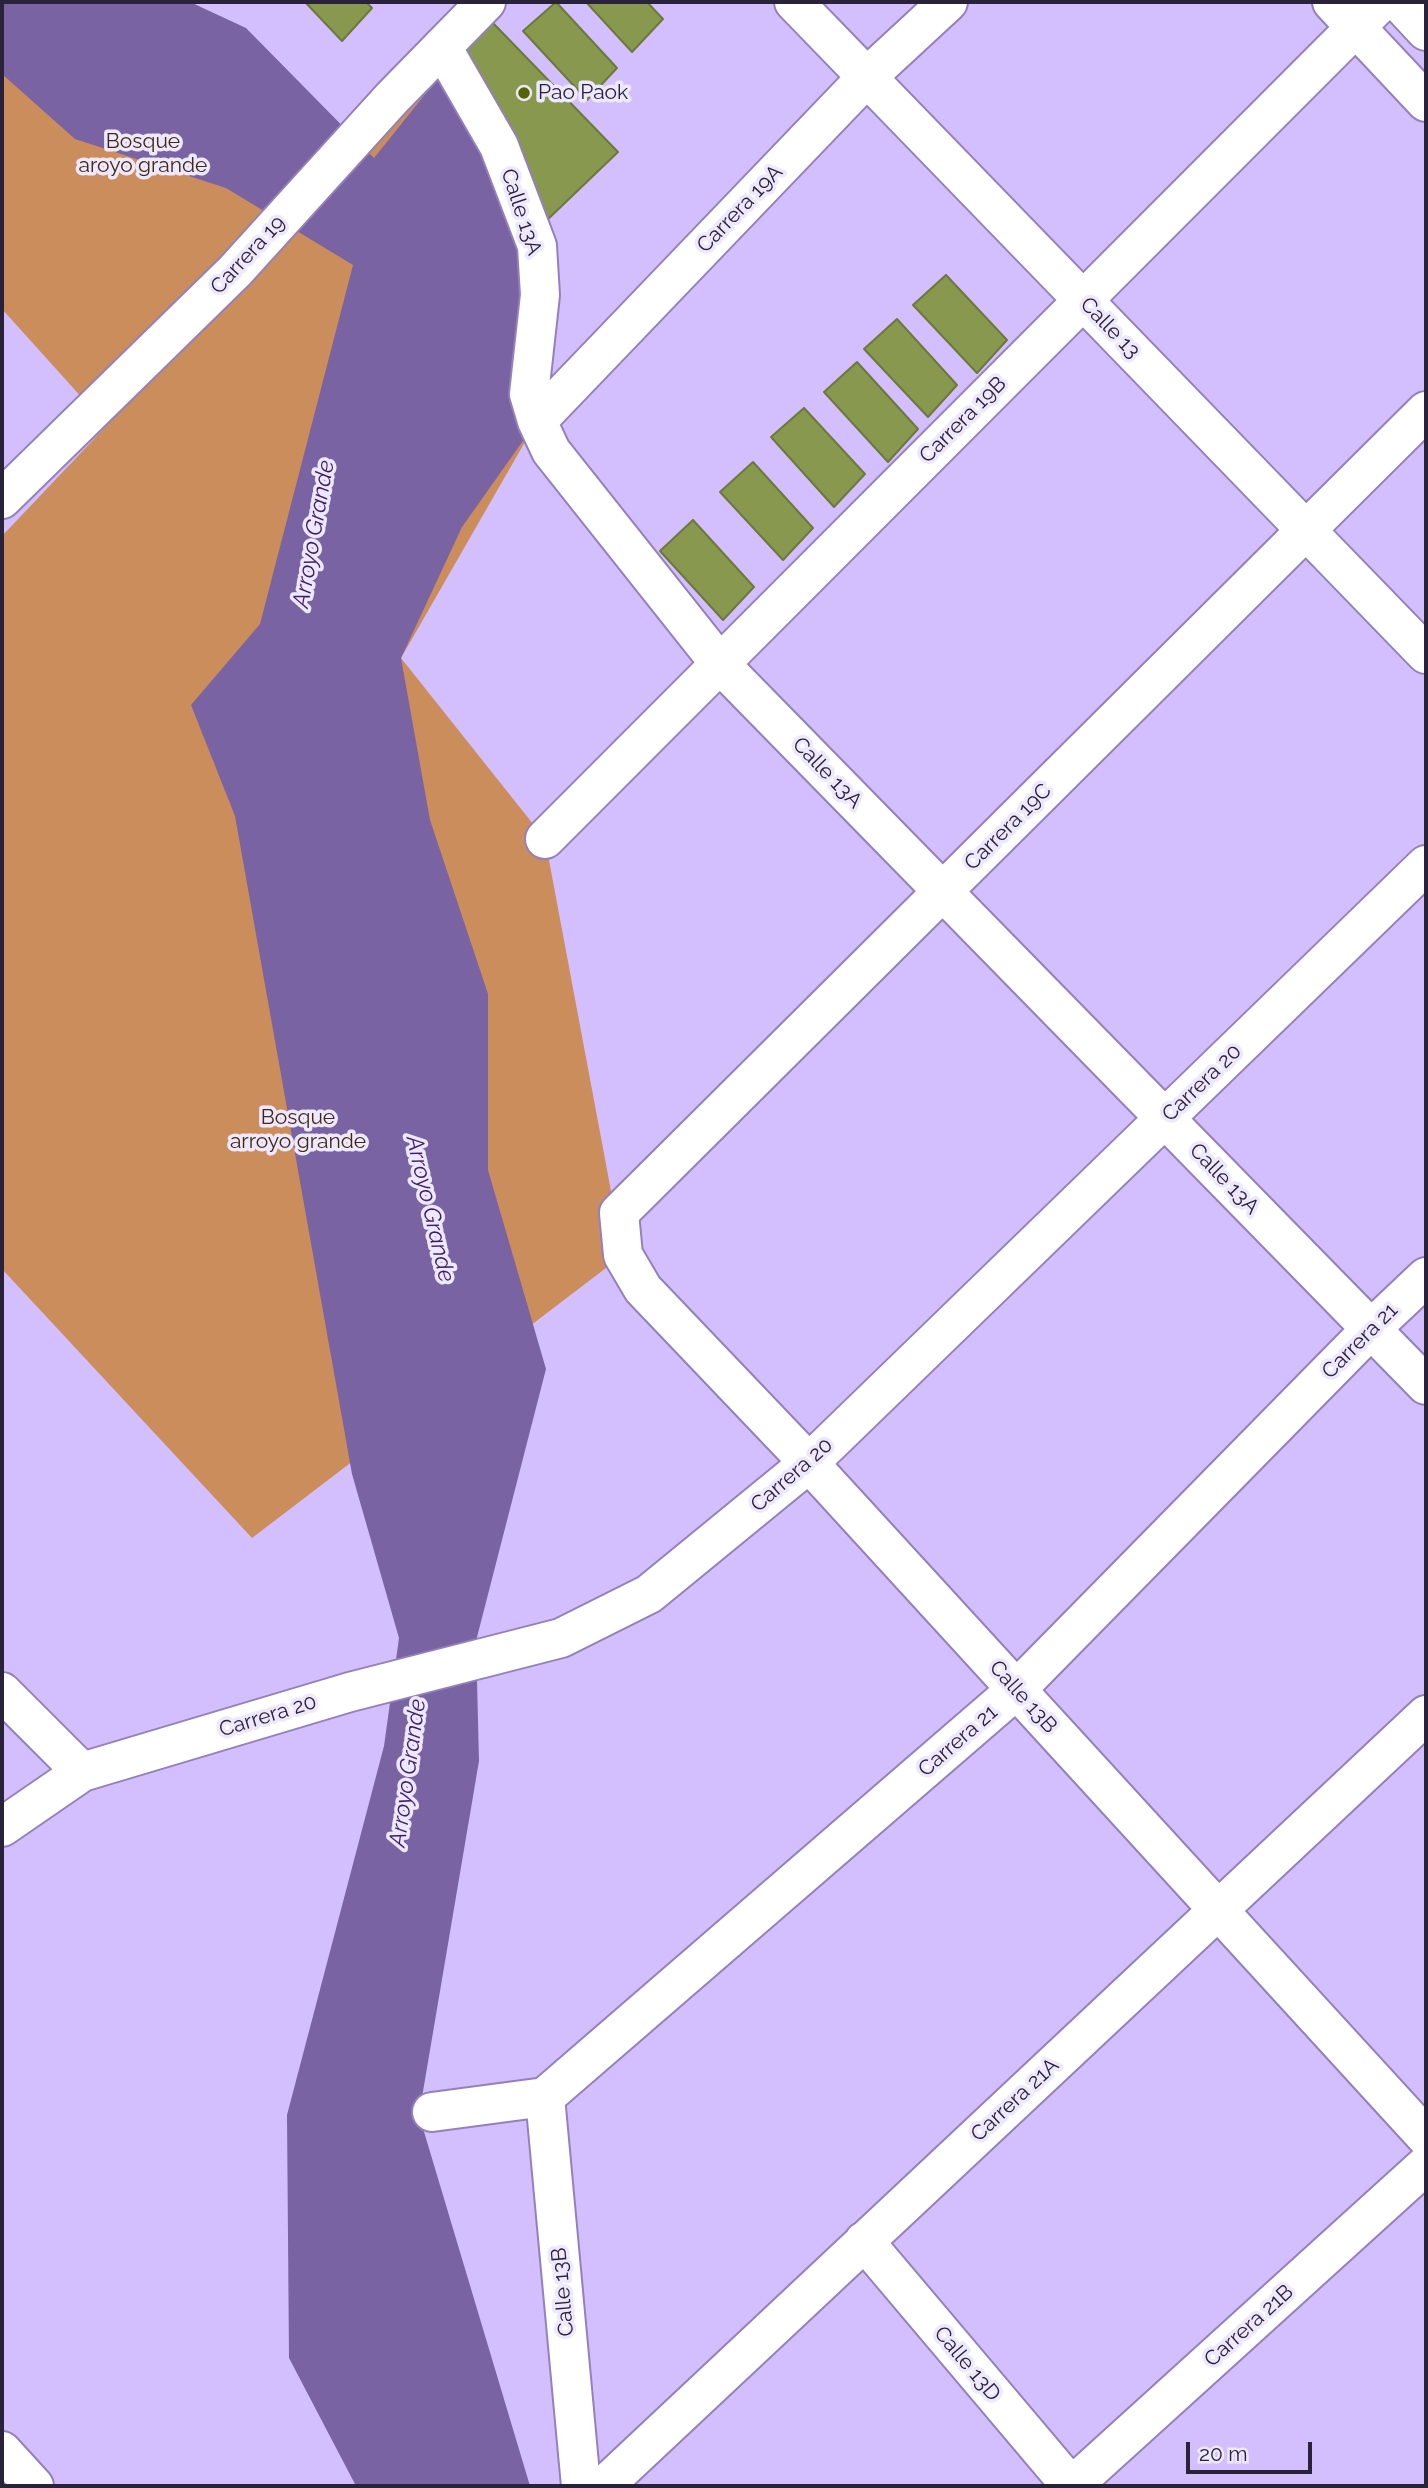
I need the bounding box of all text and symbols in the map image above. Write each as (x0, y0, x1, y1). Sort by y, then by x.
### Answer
place label: Pao Paok (538, 80, 628, 106)
marker: Pao Paok (516, 85, 532, 101)
park label: Bosque aroyo grande (79, 129, 207, 179)
street label: Carrera 19A (692, 160, 788, 258)
street label: Calle 13A (495, 166, 547, 258)
street label: Carrera 19 (205, 211, 291, 299)
street label: Calle 13 (1075, 292, 1145, 364)
street label: Carrera 19B (914, 371, 1012, 469)
water label: Arroyo Grande (287, 458, 341, 610)
street label: Calle 13A (787, 732, 867, 814)
street label: Carrera 19C (959, 778, 1057, 876)
street label: Carrera 20 (1157, 1039, 1247, 1127)
park label: Bosque arroyo grande (230, 1105, 366, 1155)
water label: Arroyo Grande (400, 1133, 460, 1285)
street label: Calle 13A (1184, 1138, 1264, 1220)
street label: Carrera 21 (1317, 1298, 1403, 1384)
street label: Carrera 20 (746, 1433, 838, 1517)
street label: Calle 13B (984, 1655, 1062, 1739)
street label: Carrera 20 (216, 1689, 320, 1743)
water label: Arroyo Grande (384, 1697, 432, 1849)
street label: Carrera 21 (913, 1700, 1003, 1782)
street label: Carrera 21A (966, 2053, 1064, 2147)
street label: Calle 13B (547, 2246, 579, 2338)
street label: Carrera 21B (1199, 2280, 1299, 2372)
street label: Calle 13D (928, 2321, 1006, 2407)
scale bar (1190, 2428, 1316, 2472)
text: 20 m (1199, 2441, 1247, 2466)

